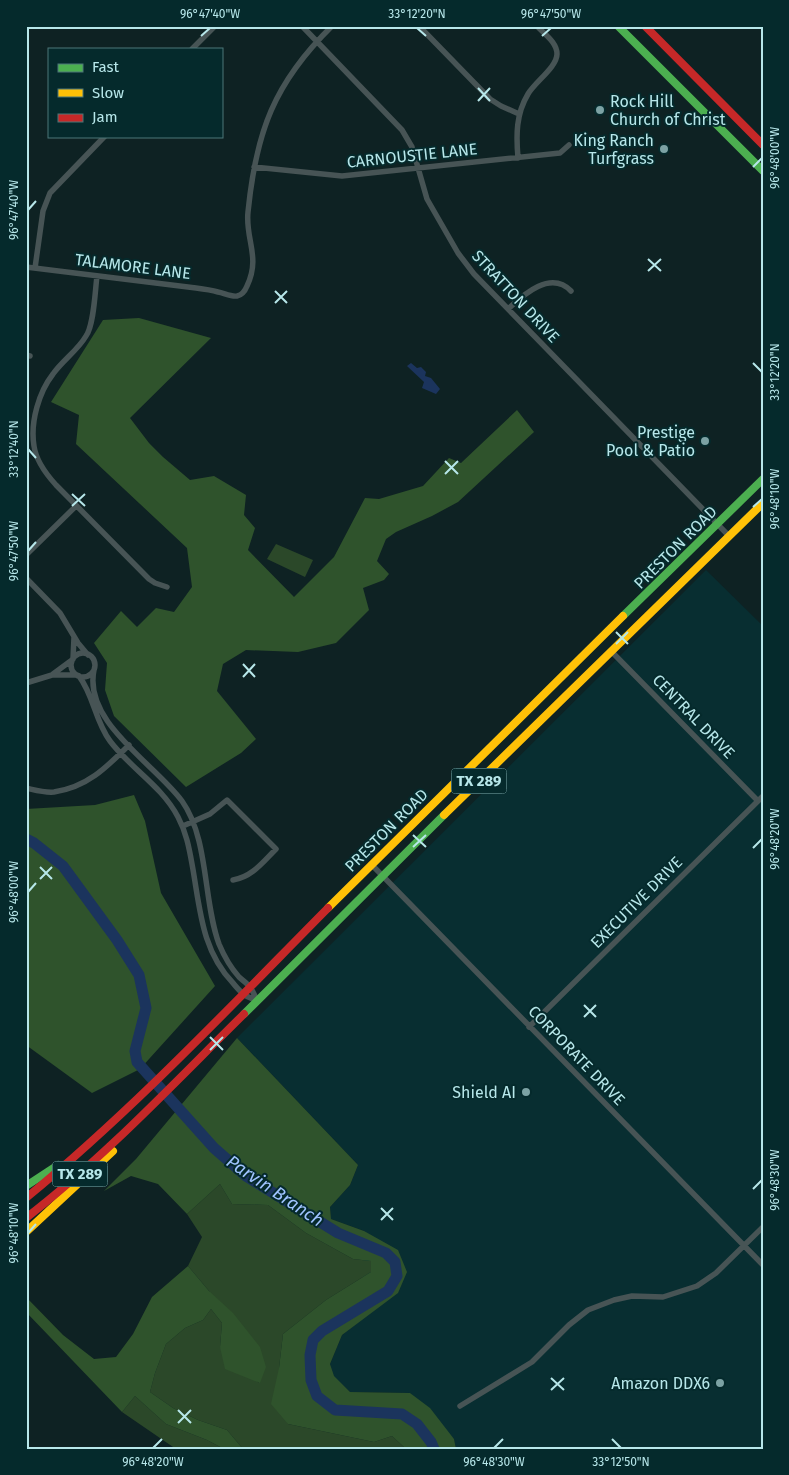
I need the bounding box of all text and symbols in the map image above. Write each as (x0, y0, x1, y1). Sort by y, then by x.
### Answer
text: 96°47'40"W (180, 7, 240, 21)
text: 33°12'20"N (388, 7, 446, 21)
text: 96°47'50"W (521, 7, 581, 21)
legend (48, 48, 222, 138)
text: Fast (92, 58, 119, 76)
text: Slow (92, 84, 124, 102)
place label: Rock Hill Church of Christ (610, 92, 726, 129)
marker: Rock Hill Church of Christ (594, 104, 606, 116)
text: Jam (92, 108, 118, 126)
text: 96°48'00"W (768, 127, 782, 189)
place label: King Ranch Turfgrass (574, 131, 654, 168)
street label: CARNOUSTIE LANE (346, 139, 478, 172)
marker: King Ranch Turfgrass (658, 143, 670, 155)
text: 96°47'40"W (7, 180, 21, 240)
street label: STRATTON DRIVE (468, 246, 563, 346)
street label: TALAMORE LANE (74, 250, 192, 283)
text: 33°12'20"N (768, 343, 782, 401)
text: 33°12'40"N (7, 420, 21, 478)
place label: Prestige Pool & Patio (606, 423, 695, 460)
marker: Prestige Pool & Patio (699, 435, 711, 447)
text: 96°48'10"W (768, 469, 782, 529)
street label: PRESTON ROAD (630, 502, 721, 593)
text: 96°47'50"W (7, 521, 21, 581)
street label: CENTRAL DRIVE (649, 670, 739, 762)
road number: TX 289 (452, 768, 506, 794)
street label: PRESTON ROAD (341, 785, 432, 876)
text: 96°48'20"W (768, 808, 782, 870)
street label: EXECUTIVE DRIVE (587, 853, 686, 952)
text: 96°48'00"W (7, 861, 21, 923)
street label: CORPORATE DRIVE (524, 1002, 629, 1109)
place label: Shield AI (452, 1083, 516, 1102)
marker: Shield AI (520, 1086, 532, 1098)
text: 96°48'30"W (768, 1149, 782, 1211)
water label: Parvin Branch (222, 1150, 328, 1232)
road number: TX 289 (52, 1162, 108, 1186)
text: 96°48'10"W (7, 1203, 21, 1263)
place label: Amazon DDX6 (611, 1374, 710, 1393)
marker: Amazon DDX6 (714, 1377, 726, 1389)
text: 96°48'20"W (122, 1455, 184, 1469)
text: 96°48'30"W (463, 1455, 525, 1469)
text: 33°12'50"N (592, 1455, 650, 1469)

